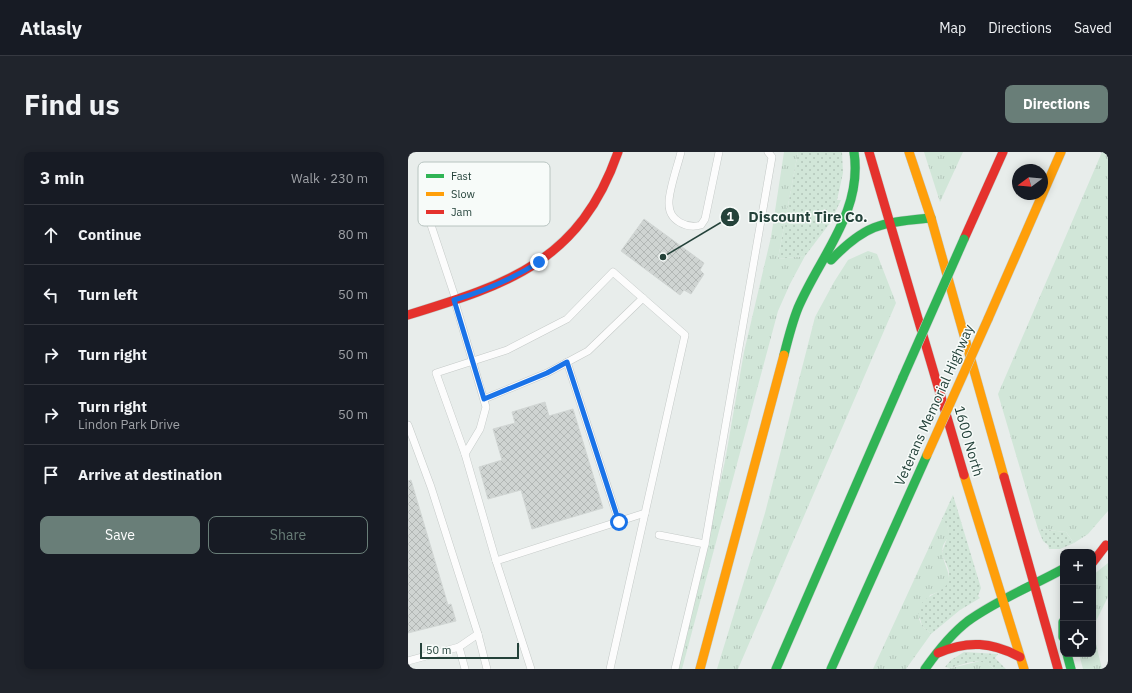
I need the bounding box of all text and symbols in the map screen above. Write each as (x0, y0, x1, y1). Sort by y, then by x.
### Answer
text: Atlasly (20, 16, 82, 40)
text: Map (939, 19, 966, 37)
text: Directions (988, 19, 1052, 37)
text: Saved (1074, 19, 1112, 37)
button: Directions (1005, 85, 1108, 123)
text: Find us (24, 86, 120, 123)
legend (418, 162, 550, 226)
north arrow (1012, 164, 1048, 200)
text: 3 min (40, 167, 84, 189)
text: Fast (451, 169, 472, 183)
text: Walk · 230 m (291, 170, 368, 187)
text: Slow (451, 187, 475, 201)
callout: Discount Tire Co. (720, 203, 876, 230)
text: Jam (451, 205, 472, 219)
text: Discount Tire Co. (748, 207, 868, 226)
text: 1 (726, 209, 734, 224)
icon: ahead (40, 224, 62, 246)
text: Continue (78, 225, 142, 244)
text: 80 m (338, 226, 368, 243)
route end (530, 253, 548, 271)
icon: left (40, 284, 62, 306)
text: Turn left (78, 285, 138, 304)
text: 50 m (338, 286, 368, 303)
street label: Veterans Memorial Highway (890, 321, 978, 489)
icon: right (40, 344, 62, 366)
text: Turn right (78, 345, 147, 364)
text: 50 m (338, 346, 368, 363)
text: Turn right (78, 397, 147, 416)
icon: right (40, 404, 62, 426)
street label: 1600 North (950, 404, 988, 478)
text: 50 m (338, 406, 368, 423)
text: Lindon Park Drive (78, 416, 180, 433)
icon: arrive (40, 464, 62, 486)
text: Arrive at destination (78, 465, 222, 484)
route start (610, 513, 628, 531)
button: Save (40, 516, 200, 554)
button: Share (208, 516, 368, 554)
map controls (1060, 549, 1096, 657)
button: + (1060, 549, 1096, 585)
button: − (1060, 585, 1096, 621)
button: locate (1060, 621, 1096, 657)
scale bar (420, 641, 519, 660)
text: 50 m (426, 643, 451, 657)

